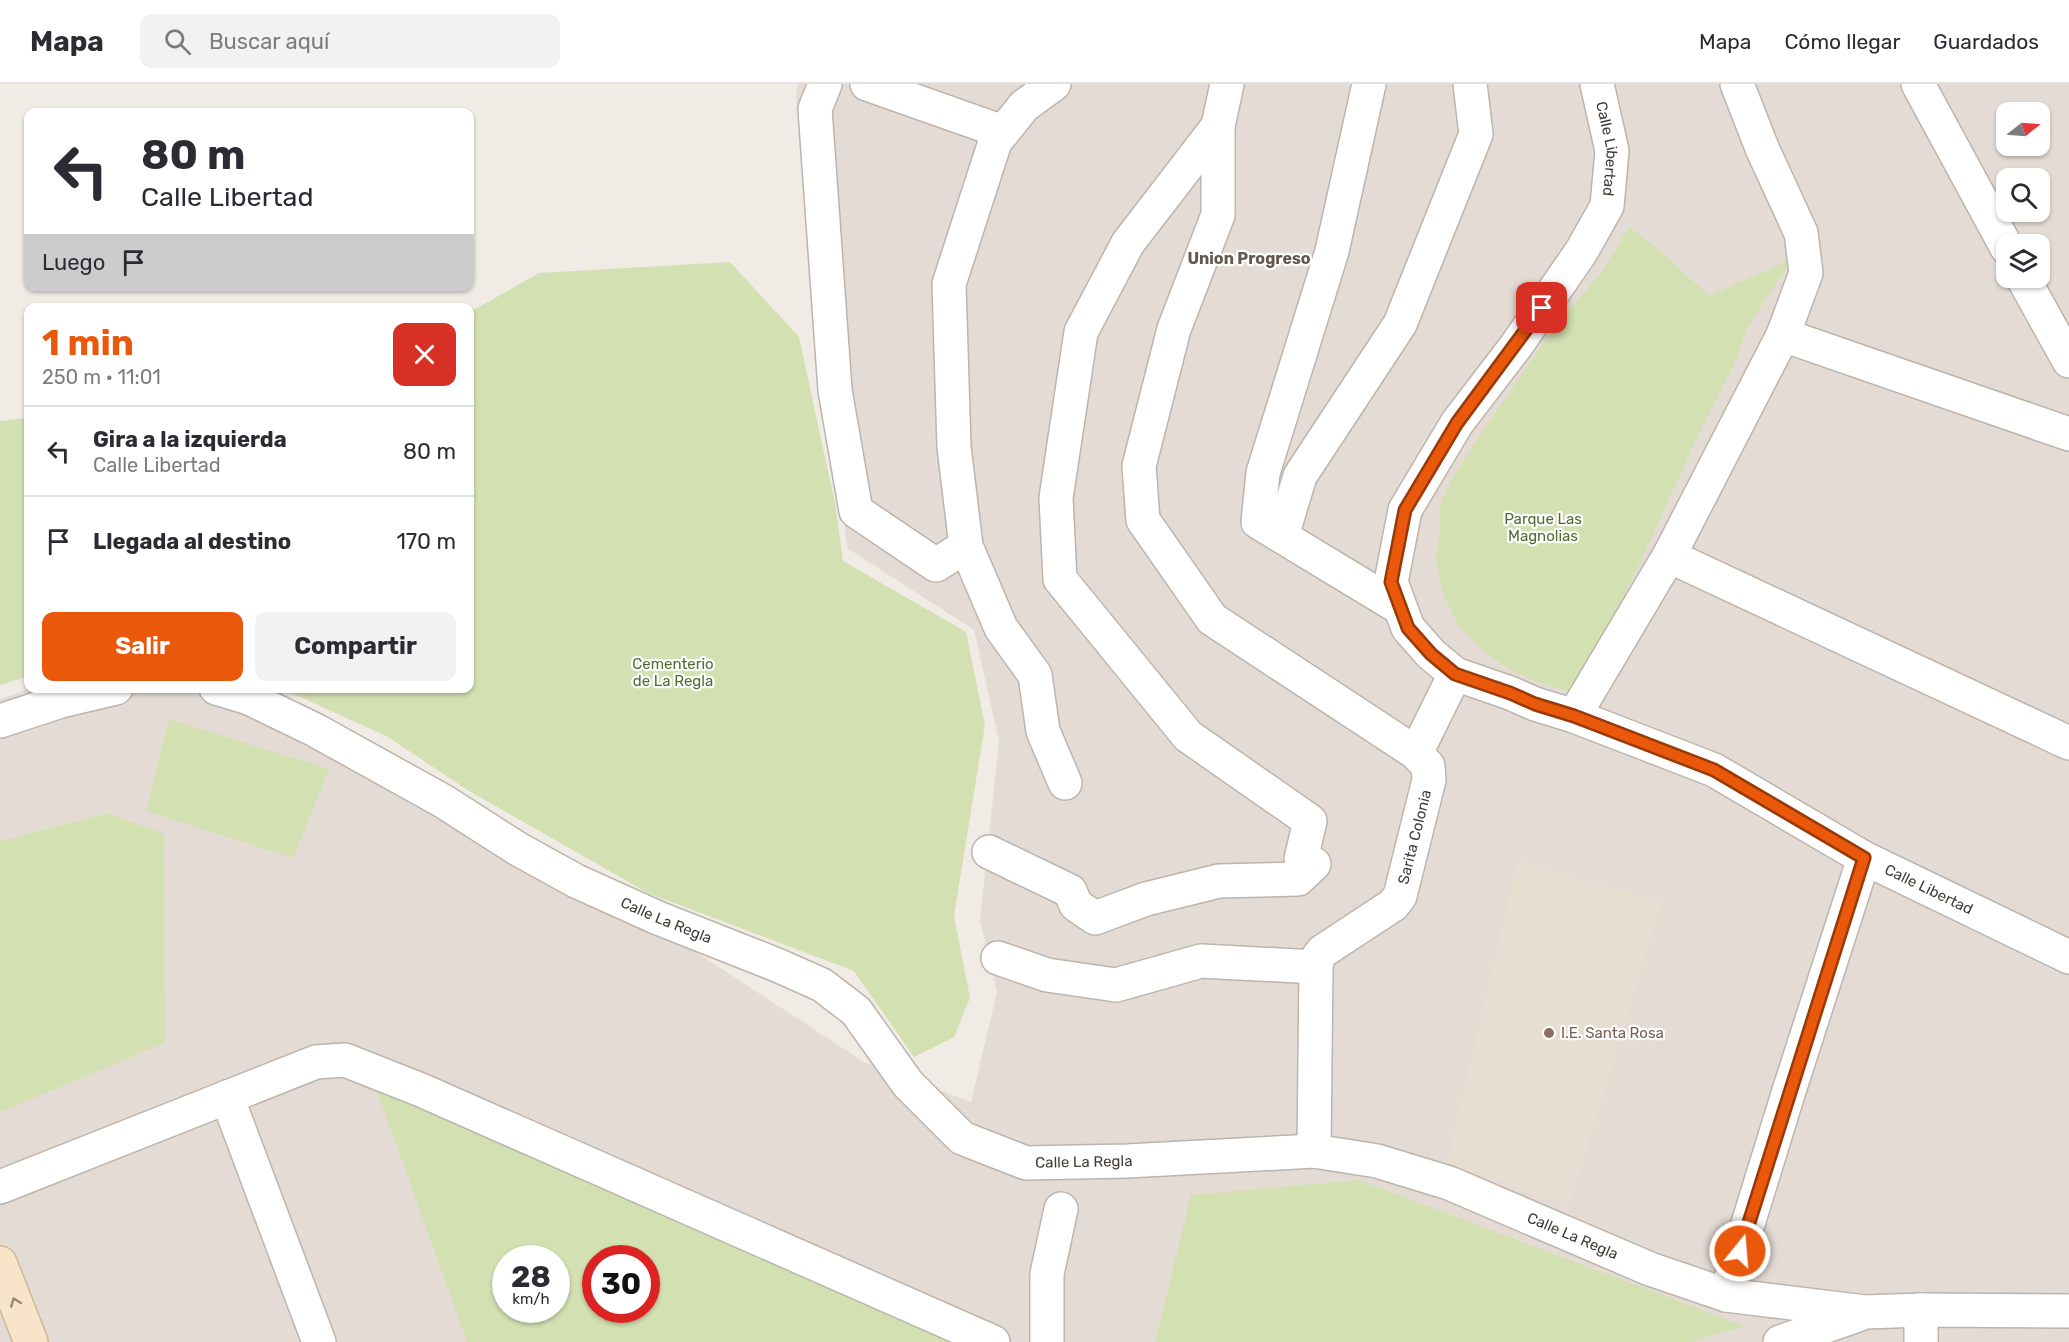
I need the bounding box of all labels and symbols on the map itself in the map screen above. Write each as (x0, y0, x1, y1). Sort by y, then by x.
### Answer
street label: Calle Libertad (1592, 100, 1621, 197)
north arrow (1996, 102, 2050, 156)
district label: Union Progreso (1187, 249, 1311, 268)
pin (1516, 282, 1567, 333)
park label: Parque Las Magnolias (1504, 510, 1582, 545)
park label: Cementerio de La Regla (632, 655, 714, 690)
street label: Sarita Colonia (1394, 788, 1435, 886)
street label: Calle Libertad (1882, 860, 1976, 918)
street label: Calle La Regla (618, 893, 714, 947)
place label: I.E. Santa Rosa (1561, 1024, 1664, 1042)
marker: I.E. Santa Rosa (1542, 1026, 1556, 1040)
street label: Calle La Regla (1035, 1152, 1133, 1172)
street label: Calle La Regla (1524, 1209, 1621, 1263)
position arrow (1708, 1219, 1772, 1283)
speed limit sign: 30 (582, 1245, 660, 1323)
one-way arrow (10, 1297, 23, 1308)

